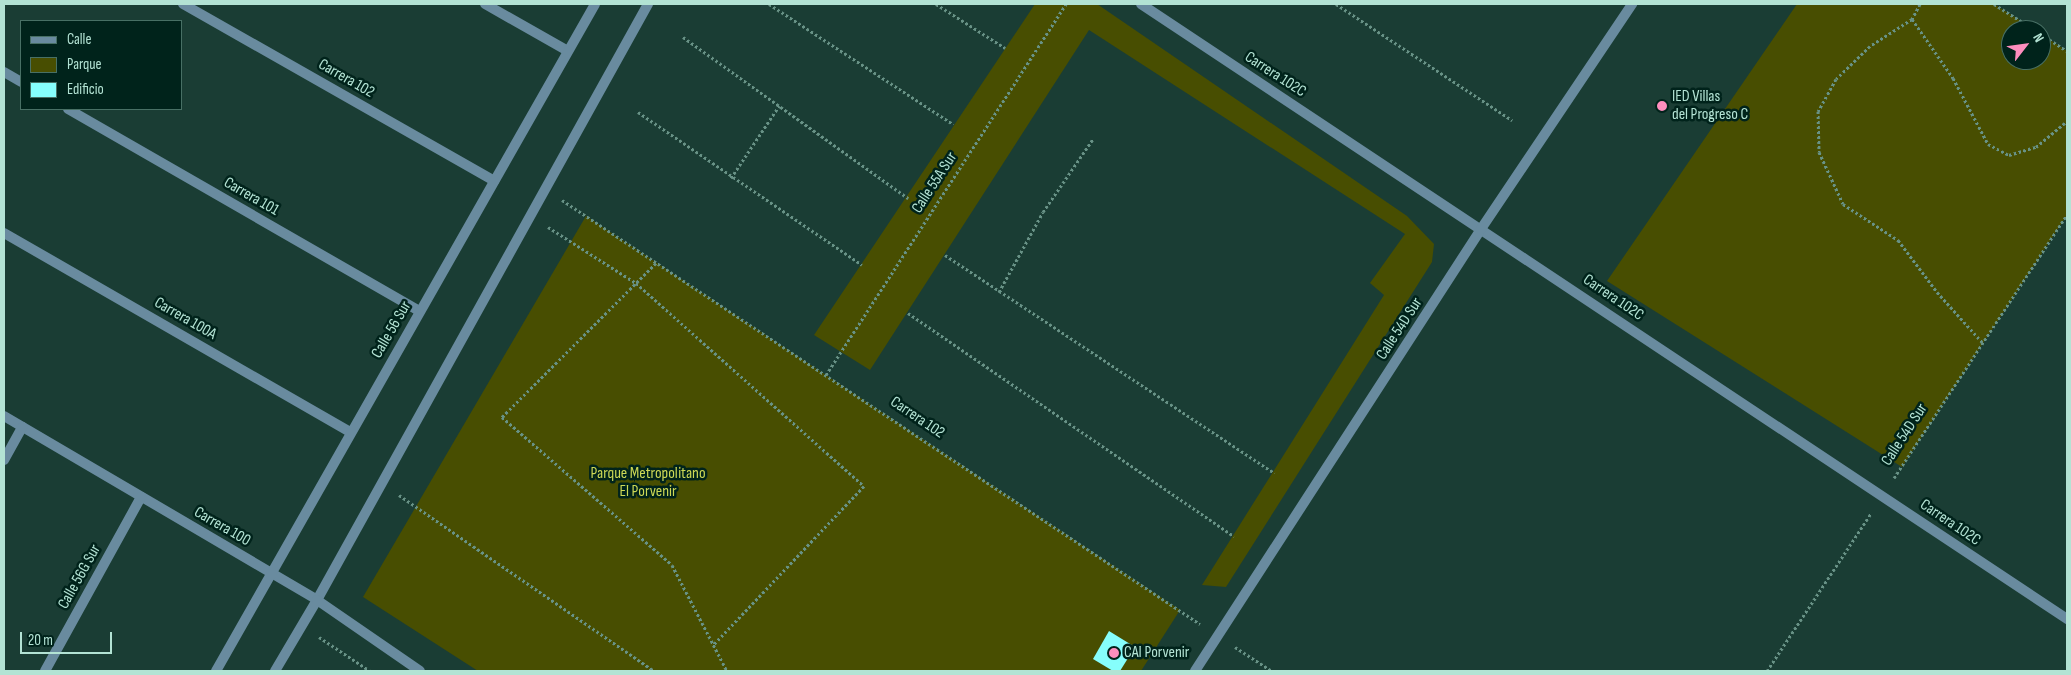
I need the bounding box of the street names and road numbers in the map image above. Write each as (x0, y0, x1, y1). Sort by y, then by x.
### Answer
street label: Carrera 102C (1241, 48, 1309, 102)
street label: Carrera 102 (315, 55, 377, 103)
street label: Calle 55A Sur (908, 149, 962, 217)
street label: Carrera 101 (220, 174, 282, 220)
street label: Carrera 102C (1579, 271, 1647, 325)
street label: Carrera 100A (150, 294, 220, 344)
street label: Calle 54D Sur (1373, 294, 1427, 364)
street label: Calle 56 Sur (368, 298, 416, 362)
street label: Carrera 102 (886, 393, 948, 443)
street label: Calle 54D Sur (1878, 400, 1932, 470)
street label: Carrera 102C (1916, 496, 1984, 550)
street label: Carrera 100 (190, 503, 254, 551)
street label: Calle 56G Sur (54, 541, 106, 613)

